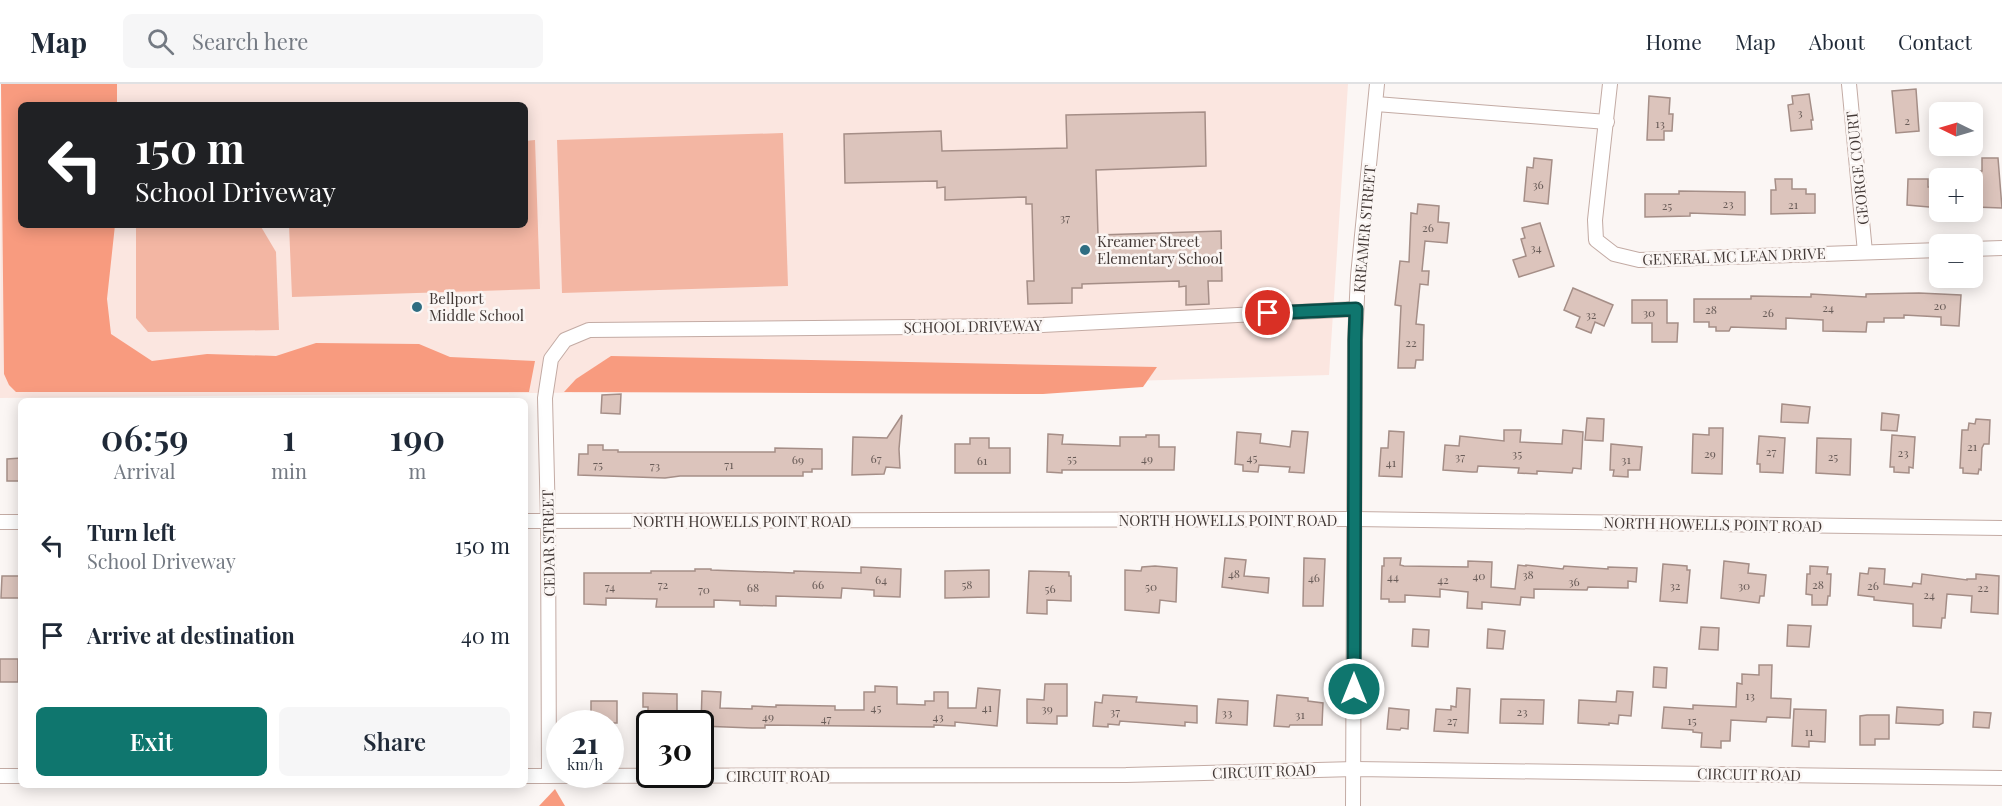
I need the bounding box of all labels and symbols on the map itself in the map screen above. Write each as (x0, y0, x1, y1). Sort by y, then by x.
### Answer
north arrow (1929, 102, 1983, 156)
house number: 3 (1797, 104, 1803, 120)
street label: GEORGE COURT (1841, 110, 1873, 226)
house number: 2 (1904, 112, 1910, 128)
house number: 13 (1655, 115, 1665, 131)
street label: KREAMER STREET (1348, 164, 1380, 294)
house number: 36 (1532, 176, 1544, 192)
house number: 23 (1722, 195, 1734, 211)
house number: 21 (1788, 196, 1799, 212)
house number: 25 (1662, 197, 1672, 213)
house number: 37 (1060, 209, 1070, 225)
house number: 26 (1422, 219, 1434, 235)
place label: Kreamer Street Elementary School (1097, 231, 1223, 268)
house number: 34 (1530, 239, 1542, 255)
marker: Kreamer Street Elementary School (1078, 243, 1092, 257)
street label: GENERAL MC LEAN DRIVE (1642, 243, 1826, 269)
pin (1242, 287, 1293, 338)
place label: Bellport Middle School (429, 288, 524, 325)
house number: 20 (1934, 297, 1946, 313)
house number: 24 (1822, 299, 1834, 315)
marker: Bellport Middle School (410, 300, 424, 314)
house number: 28 (1705, 301, 1717, 317)
house number: 30 (1643, 304, 1655, 320)
house number: 26 (1762, 304, 1774, 320)
house number: 32 (1585, 306, 1597, 322)
street label: SCHOOL DRIVEWAY (903, 315, 1043, 337)
house number: 22 (1405, 334, 1417, 350)
house number: 21 (1967, 438, 1978, 454)
house number: 27 (1766, 443, 1776, 459)
house number: 23 (1897, 444, 1909, 460)
house number: 35 (1512, 445, 1522, 461)
house number: 29 (1704, 445, 1716, 461)
house number: 37 (1455, 448, 1465, 464)
house number: 25 (1828, 448, 1838, 464)
house number: 45 (1247, 449, 1257, 465)
house number: 67 (870, 450, 882, 466)
house number: 55 (1067, 450, 1077, 466)
house number: 49 (1141, 450, 1153, 466)
house number: 69 (792, 451, 804, 467)
house number: 31 (1621, 451, 1631, 467)
house number: 61 (977, 452, 988, 468)
house number: 41 (1386, 454, 1397, 470)
house number: 75 (593, 456, 603, 472)
house number: 71 (724, 456, 734, 472)
house number: 73 (650, 457, 660, 473)
street label: CEDAR STREET (537, 489, 559, 597)
street label: NORTH HOWELLS POINT ROAD (1119, 510, 1337, 530)
street label: NORTH HOWELLS POINT ROAD (633, 511, 851, 531)
street label: NORTH HOWELLS POINT ROAD (1604, 512, 1823, 536)
house number: 48 (1228, 565, 1240, 581)
house number: 38 (1522, 566, 1534, 582)
house number: 40 (1472, 567, 1486, 583)
house number: 44 (1387, 568, 1399, 584)
house number: 46 (1308, 569, 1320, 585)
house number: 64 (875, 571, 887, 587)
house number: 42 (1437, 571, 1449, 587)
house number: 36 (1568, 573, 1580, 589)
house number: 72 (658, 576, 669, 592)
house number: 66 (812, 576, 824, 592)
house number: 58 (961, 576, 973, 592)
house number: 28 (1812, 576, 1824, 592)
house number: 32 (1669, 577, 1681, 593)
house number: 30 (1738, 577, 1750, 593)
house number: 26 (1867, 577, 1879, 593)
house number: 74 (605, 578, 615, 594)
house number: 50 (1145, 578, 1157, 594)
house number: 68 (747, 579, 759, 595)
house number: 22 (1977, 579, 1989, 595)
house number: 56 (1044, 580, 1056, 596)
house number: 70 (698, 581, 710, 597)
house number: 24 (1923, 586, 1935, 602)
position arrow (1322, 657, 1386, 721)
house number: 13 (1745, 687, 1755, 703)
house number: 45 (871, 699, 881, 715)
house number: 41 (982, 699, 993, 715)
house number: 39 (1041, 700, 1053, 716)
house number: 37 (1110, 703, 1120, 719)
house number: 23 (1516, 703, 1528, 719)
house number: 33 (1222, 704, 1232, 720)
house number: 31 (1295, 706, 1305, 722)
house number: 49 (762, 708, 774, 724)
house number: 43 (932, 708, 944, 724)
speed limit sign: 30 (636, 710, 714, 788)
house number: 47 (821, 710, 831, 726)
house number: 27 (1447, 712, 1457, 728)
house number: 15 (1687, 712, 1697, 728)
house number: 11 (1805, 723, 1814, 739)
street label: CIRCUIT ROAD (1212, 759, 1316, 783)
street label: CIRCUIT ROAD (1697, 763, 1801, 785)
street label: CIRCUIT ROAD (726, 766, 830, 786)

